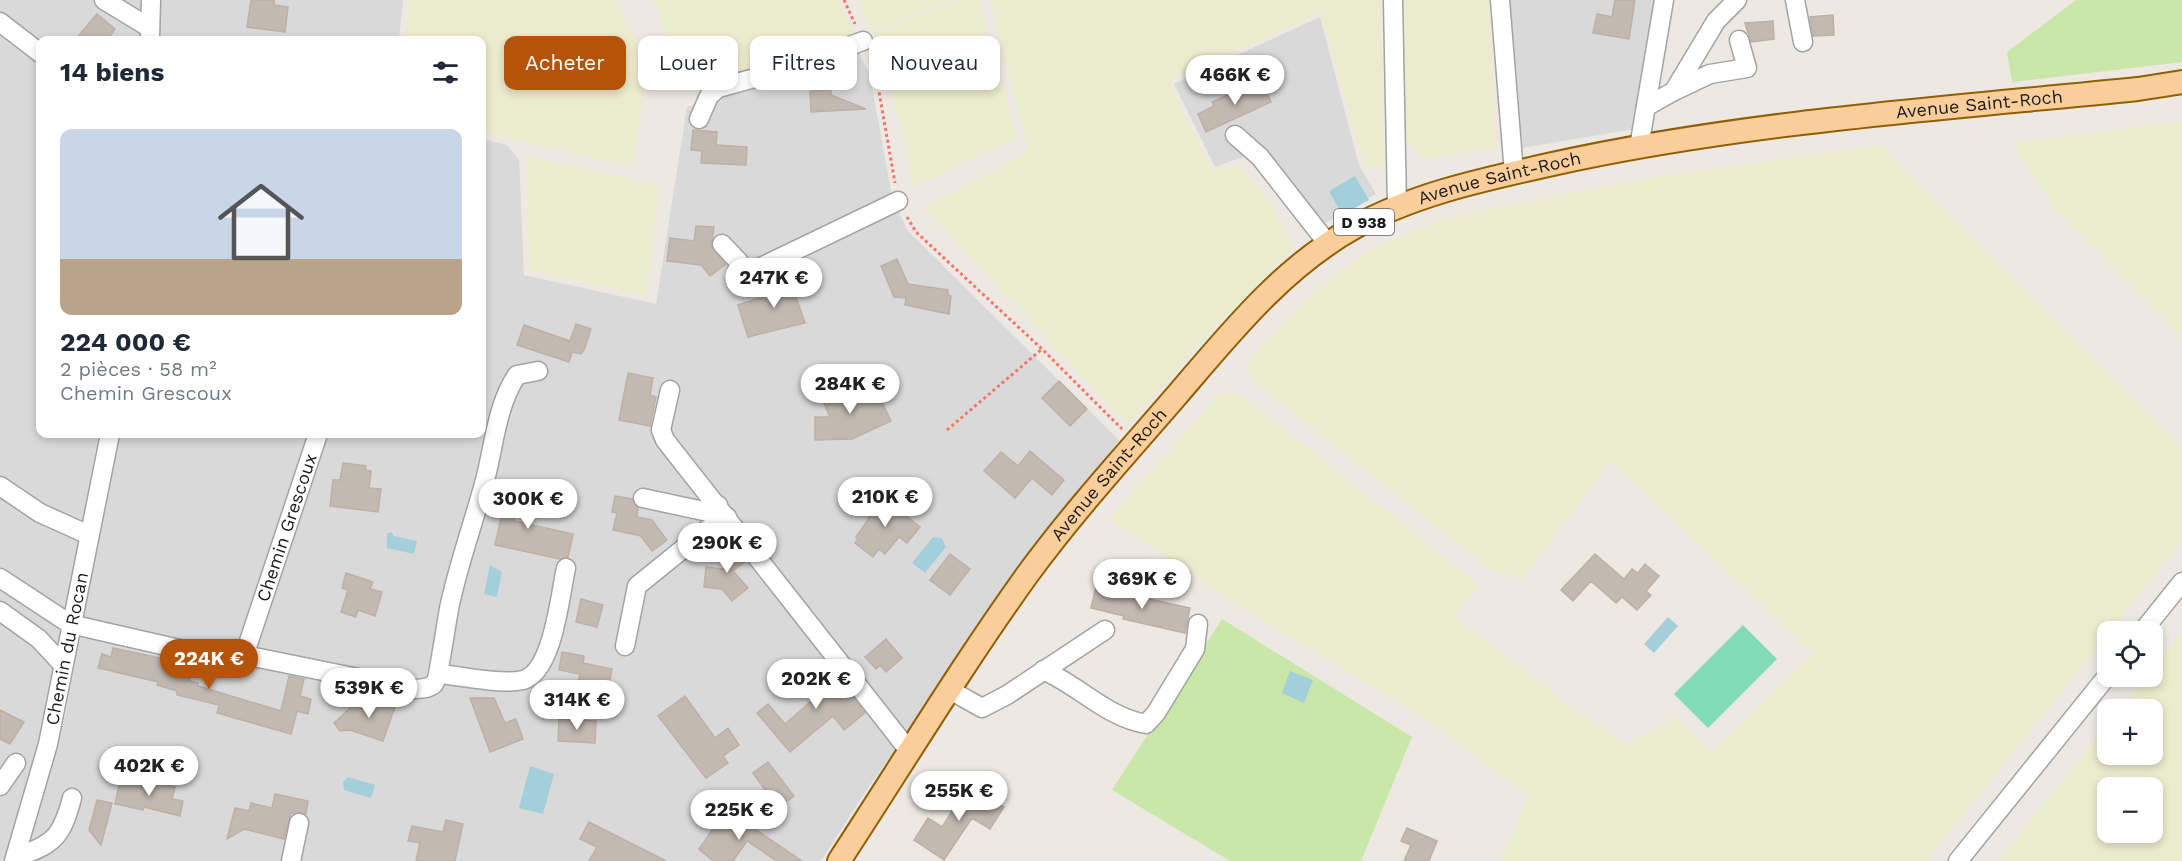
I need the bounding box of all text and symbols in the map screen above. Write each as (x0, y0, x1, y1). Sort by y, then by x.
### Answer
chip: Acheter (504, 36, 626, 90)
chip: Louer (638, 36, 738, 90)
chip: Filtres (750, 36, 857, 90)
chip: Nouveau (869, 36, 1000, 90)
pin: 466K € (1186, 55, 1284, 106)
icon: filters (429, 56, 462, 89)
text: 14 biens (60, 57, 164, 87)
text: 466K € (1199, 62, 1271, 86)
street label: Avenue Saint-Roch (1895, 85, 2064, 122)
street label: Avenue Saint-Roch (1415, 147, 1583, 209)
icon: home (207, 168, 315, 276)
road number: D 938 (1334, 209, 1394, 235)
pin: 247K € (725, 258, 823, 309)
text: 247K € (739, 265, 809, 289)
text: 224 000 € (60, 327, 191, 357)
text: 2 pièces · 58 m² (60, 357, 216, 381)
pin: 284K € (801, 364, 899, 415)
text: 284K € (815, 371, 885, 395)
text: Chemin Grescoux (60, 381, 232, 405)
street label: Avenue Saint-Roch (1046, 404, 1171, 545)
street label: Chemin Grescoux (252, 451, 321, 604)
pin: 210K € (836, 477, 934, 528)
pin: 300K € (479, 479, 577, 530)
text: 210K € (852, 484, 918, 508)
text: 300K € (492, 486, 564, 510)
pin: 290K € (678, 523, 776, 574)
text: 290K € (692, 530, 762, 554)
pin: 369K € (1093, 559, 1191, 610)
text: 369K € (1107, 566, 1177, 590)
street label: Chemin du Rocan (41, 570, 92, 727)
map controls (2097, 621, 2163, 843)
button: locate (2097, 621, 2163, 687)
pin: 224K € (160, 639, 258, 690)
text: 224K € (174, 646, 244, 670)
pin: 202K € (767, 659, 865, 710)
text: 202K € (781, 666, 851, 690)
pin: 539K € (320, 668, 418, 719)
text: 539K € (334, 675, 404, 699)
pin: 314K € (528, 680, 626, 731)
text: 314K € (544, 687, 610, 711)
button: + (2097, 699, 2163, 765)
pin: 402K € (100, 746, 198, 797)
text: 402K € (113, 753, 185, 777)
pin: 255K € (910, 771, 1008, 822)
button: − (2097, 777, 2163, 843)
text: 255K € (925, 778, 993, 802)
pin: 225K € (690, 790, 788, 841)
text: 225K € (704, 797, 774, 821)

